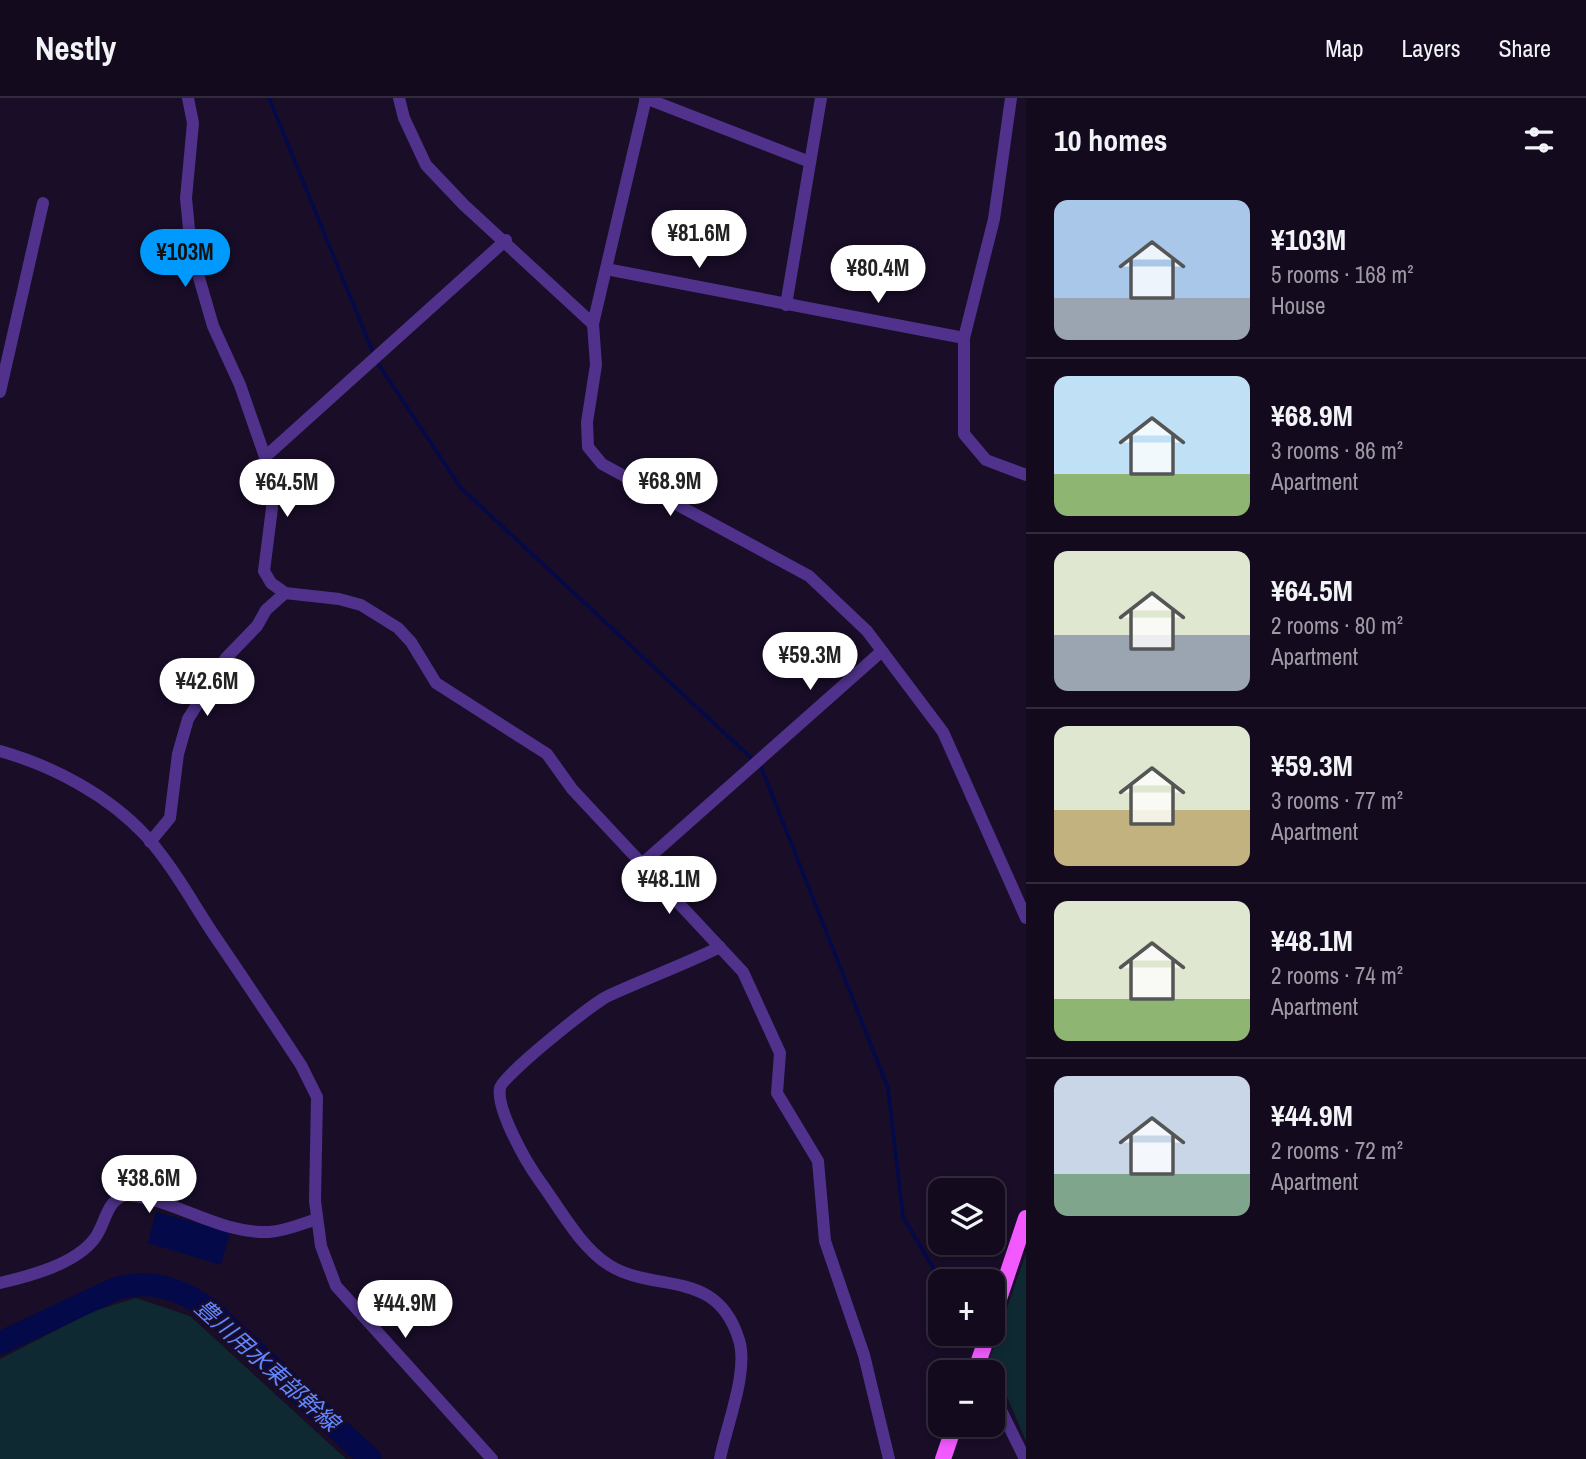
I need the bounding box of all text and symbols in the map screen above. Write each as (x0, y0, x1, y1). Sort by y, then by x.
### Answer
text: Nestly (35, 26, 116, 70)
text: Map (1325, 32, 1363, 64)
text: Layers (1401, 32, 1460, 64)
text: Share (1498, 32, 1551, 64)
text: 10 homes (1054, 120, 1168, 160)
icon: filters (1520, 121, 1558, 159)
pin: ¥81.6M (642, 211, 756, 270)
text: ¥81.6M (668, 217, 730, 248)
text: ¥103M (1271, 219, 1346, 259)
icon: home (1110, 228, 1194, 312)
pin: ¥103M (136, 230, 234, 289)
text: ¥103M (156, 236, 214, 267)
pin: ¥80.4M (821, 246, 935, 305)
text: ¥80.4M (847, 252, 909, 283)
text: 5 rooms · 168 m² (1271, 259, 1414, 290)
text: House (1271, 290, 1326, 321)
text: ¥68.9M (1271, 395, 1353, 435)
icon: home (1110, 404, 1194, 488)
text: 3 rooms · 86 m² (1271, 435, 1403, 466)
pin: ¥68.9M (613, 458, 727, 518)
pin: ¥64.5M (230, 460, 344, 519)
text: ¥68.9M (639, 465, 701, 496)
text: ¥64.5M (256, 466, 318, 497)
text: Apartment (1271, 466, 1358, 497)
text: ¥64.5M (1271, 570, 1353, 610)
icon: home (1110, 579, 1194, 663)
text: 2 rooms · 80 m² (1271, 610, 1403, 641)
pin: ¥59.3M (753, 632, 867, 692)
text: ¥59.3M (779, 639, 841, 670)
text: Apartment (1271, 641, 1358, 672)
pin: ¥42.6M (150, 658, 264, 718)
text: ¥42.6M (176, 665, 238, 696)
text: ¥59.3M (1271, 745, 1353, 785)
icon: home (1110, 754, 1194, 838)
text: 3 rooms · 77 m² (1271, 785, 1403, 816)
text: Apartment (1271, 816, 1358, 847)
pin: ¥48.1M (612, 856, 726, 916)
text: ¥48.1M (638, 863, 700, 894)
text: ¥48.1M (1271, 920, 1353, 960)
icon: home (1110, 929, 1194, 1013)
text: 2 rooms · 74 m² (1271, 960, 1403, 991)
text: Apartment (1271, 991, 1358, 1022)
text: ¥44.9M (1271, 1095, 1353, 1135)
icon: home (1110, 1104, 1194, 1188)
text: 2 rooms · 72 m² (1271, 1135, 1403, 1166)
pin: ¥38.6M (92, 1156, 206, 1215)
text: ¥38.6M (118, 1162, 180, 1193)
text: Apartment (1271, 1166, 1358, 1197)
map controls (928, 1178, 1005, 1437)
button: layers (928, 1178, 1005, 1255)
button: + (928, 1269, 1005, 1346)
pin: ¥44.9M (348, 1280, 462, 1340)
text: ¥44.9M (374, 1287, 436, 1318)
water label: 豊川用水東部幹線 (189, 1292, 348, 1440)
button: − (928, 1360, 1005, 1437)

